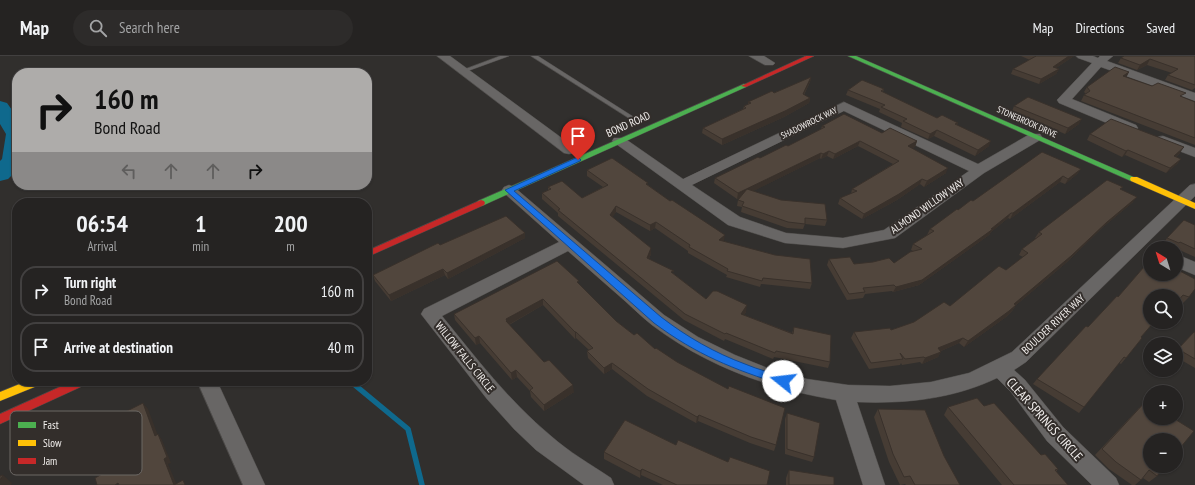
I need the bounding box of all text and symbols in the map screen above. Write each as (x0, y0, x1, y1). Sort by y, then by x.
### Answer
search box (73, 10, 353, 46)
text: Map (20, 16, 49, 40)
icon: search (87, 17, 109, 39)
text: Search here (119, 18, 180, 37)
text: Map (1033, 19, 1053, 37)
text: Directions (1075, 19, 1124, 37)
text: Saved (1146, 19, 1175, 37)
text: 160 m (94, 80, 158, 117)
icon: right (28, 84, 80, 136)
street label: STONEBROOK DRIVE (995, 103, 1059, 140)
street label: SHADOWROCK WAY (779, 104, 840, 141)
street label: BOND ROAD (604, 108, 653, 140)
text: Bond Road (94, 116, 160, 139)
pin (561, 119, 595, 160)
icon: arrive (567, 125, 589, 147)
icon: left (118, 160, 140, 182)
icon: ahead (160, 160, 182, 182)
icon: ahead (202, 160, 224, 182)
icon: right (244, 160, 266, 182)
street label: ALMOND WILLOW WAY (887, 175, 967, 237)
text: 06:54 (76, 208, 128, 239)
text: 1 (195, 208, 206, 239)
text: 200 (273, 208, 308, 239)
text: Arrival (87, 238, 117, 255)
text: min (192, 238, 209, 255)
text: m (286, 238, 295, 255)
north arrow (1143, 241, 1183, 281)
map controls (1143, 241, 1183, 473)
text: Turn right (64, 273, 116, 292)
icon: right (30, 280, 52, 302)
text: 160 m (321, 282, 354, 301)
button: search (1143, 289, 1183, 329)
street label: BOULDER RIVER WAY (1018, 291, 1088, 357)
text: Bond Road (64, 292, 112, 309)
street label: WILLOW FALLS CIRCLE (432, 319, 498, 395)
icon: arrive (30, 336, 52, 358)
button: layers (1143, 337, 1183, 377)
text: Arrive at destination (64, 338, 173, 357)
text: 40 m (328, 338, 354, 357)
position arrow (762, 360, 804, 402)
street label: CLEAR SPRINGS CIRCLE (1003, 374, 1086, 465)
button: + (1143, 385, 1183, 425)
legend (10, 411, 142, 475)
text: Fast (43, 418, 59, 432)
button: − (1143, 433, 1183, 473)
text: Slow (43, 436, 62, 450)
text: Jam (42, 454, 57, 468)

